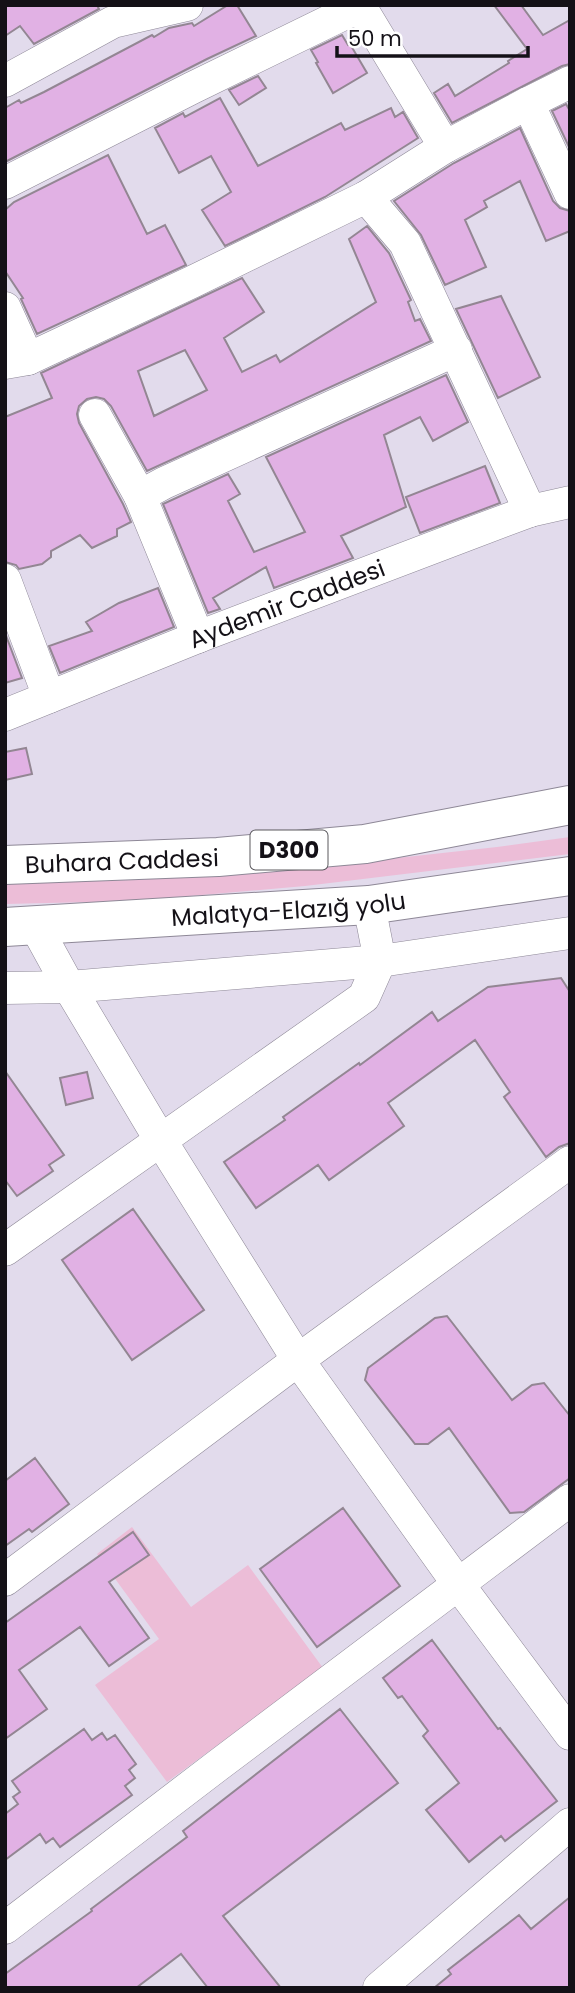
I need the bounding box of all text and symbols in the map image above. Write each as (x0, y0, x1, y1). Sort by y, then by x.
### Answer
scale bar (337, 14, 528, 58)
text: 50 m (348, 24, 402, 53)
street label: Aydemir Caddesi (184, 551, 389, 656)
road number: D300 (250, 830, 328, 870)
street label: Buhara Caddesi (24, 840, 219, 881)
street label: Malatya-Elazığ yolu (170, 883, 408, 933)

